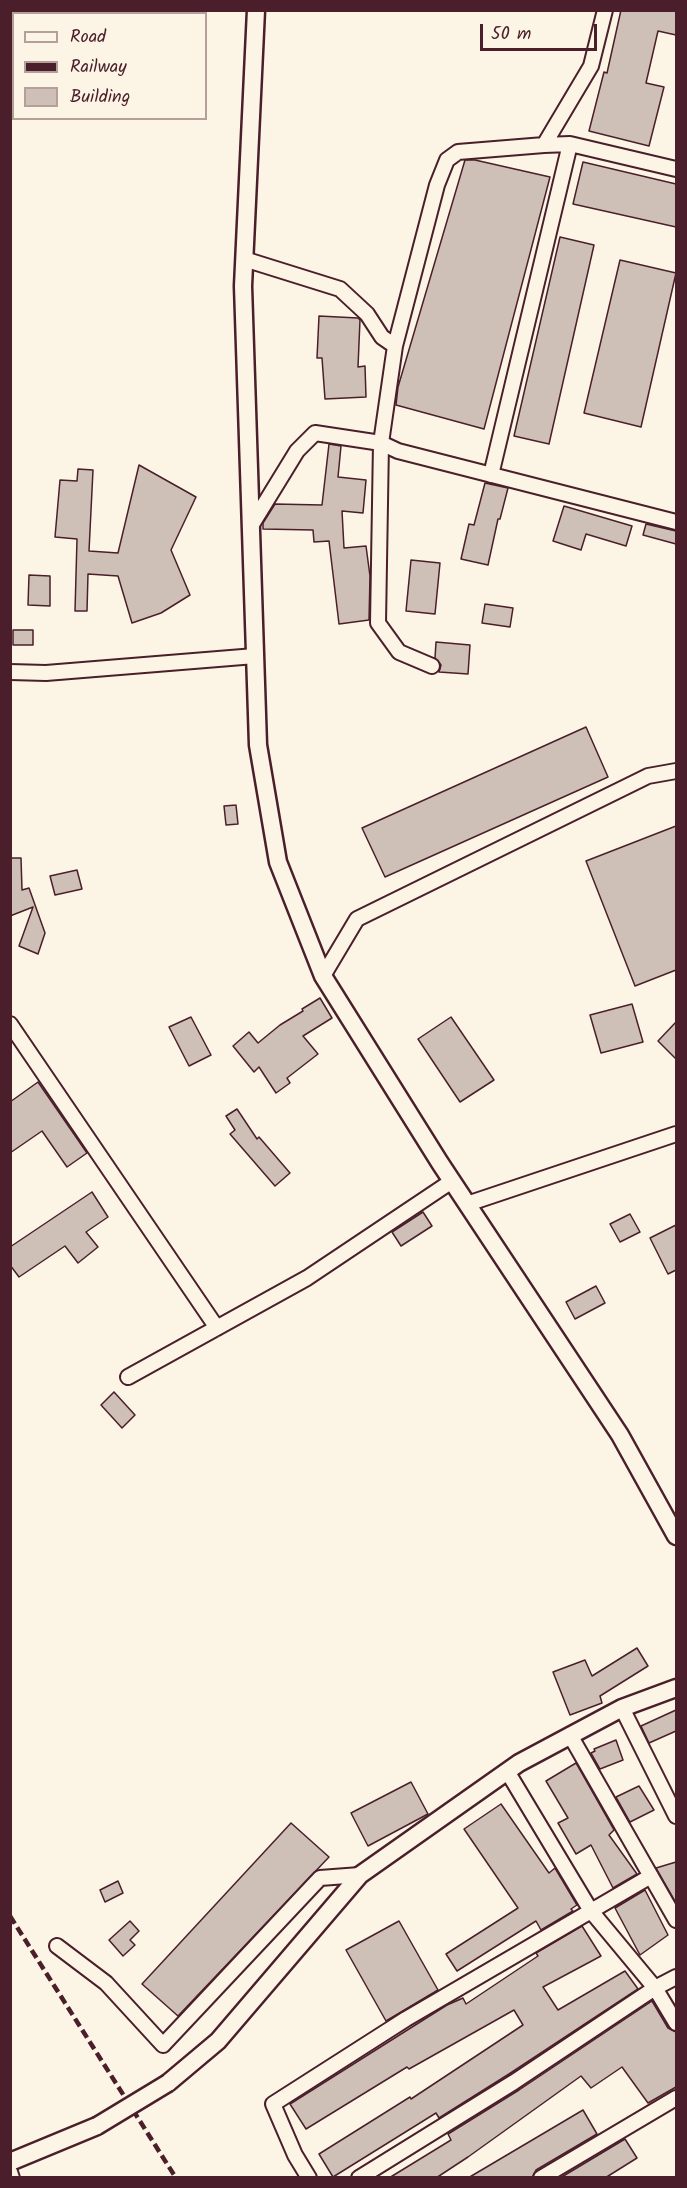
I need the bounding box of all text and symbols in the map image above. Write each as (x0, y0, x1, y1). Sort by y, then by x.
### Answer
legend (12, 12, 207, 120)
scale bar (483, 12, 600, 50)
text: 50 m (491, 20, 531, 49)
text: Road (70, 23, 106, 52)
text: Railway (70, 53, 127, 82)
text: Building (70, 83, 130, 112)

